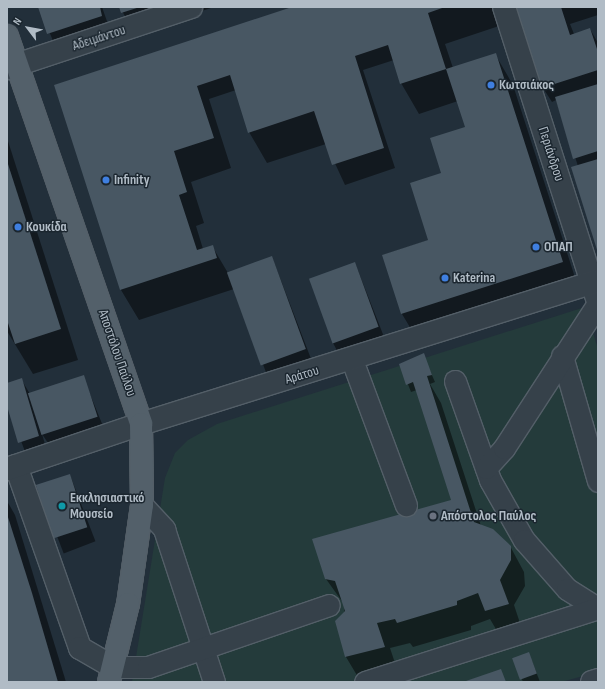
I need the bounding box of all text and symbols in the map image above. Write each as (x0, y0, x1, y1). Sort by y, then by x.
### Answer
north arrow (8, 8, 48, 48)
text: N (10, 15, 24, 27)
street label: Αδειμάντου (70, 22, 128, 54)
place label: Κωτσιάκος (499, 77, 554, 93)
marker: Κωτσιάκος (486, 80, 496, 90)
street label: Περιάνδρου (534, 125, 568, 183)
place label: Infinity (114, 172, 150, 188)
marker: Infinity (101, 175, 111, 185)
place label: Κουκίδα (26, 219, 67, 235)
marker: Κουκίδα (13, 222, 23, 232)
place label: ΟΠΑΠ (544, 239, 573, 255)
marker: ΟΠΑΠ (531, 242, 541, 252)
place label: Katerina (453, 270, 495, 286)
marker: Katerina (440, 273, 450, 283)
street label: Αποστόλου Παύλου (94, 308, 140, 398)
street label: Αράτου (283, 362, 321, 388)
place label: Εκκλησιαστικό Μουσείο (70, 490, 144, 522)
marker: Εκκλησιαστικό Μουσείο (57, 501, 67, 511)
place label: Απόστολος Παύλος (441, 508, 536, 524)
marker: Απόστολος Παύλος (428, 511, 438, 521)

